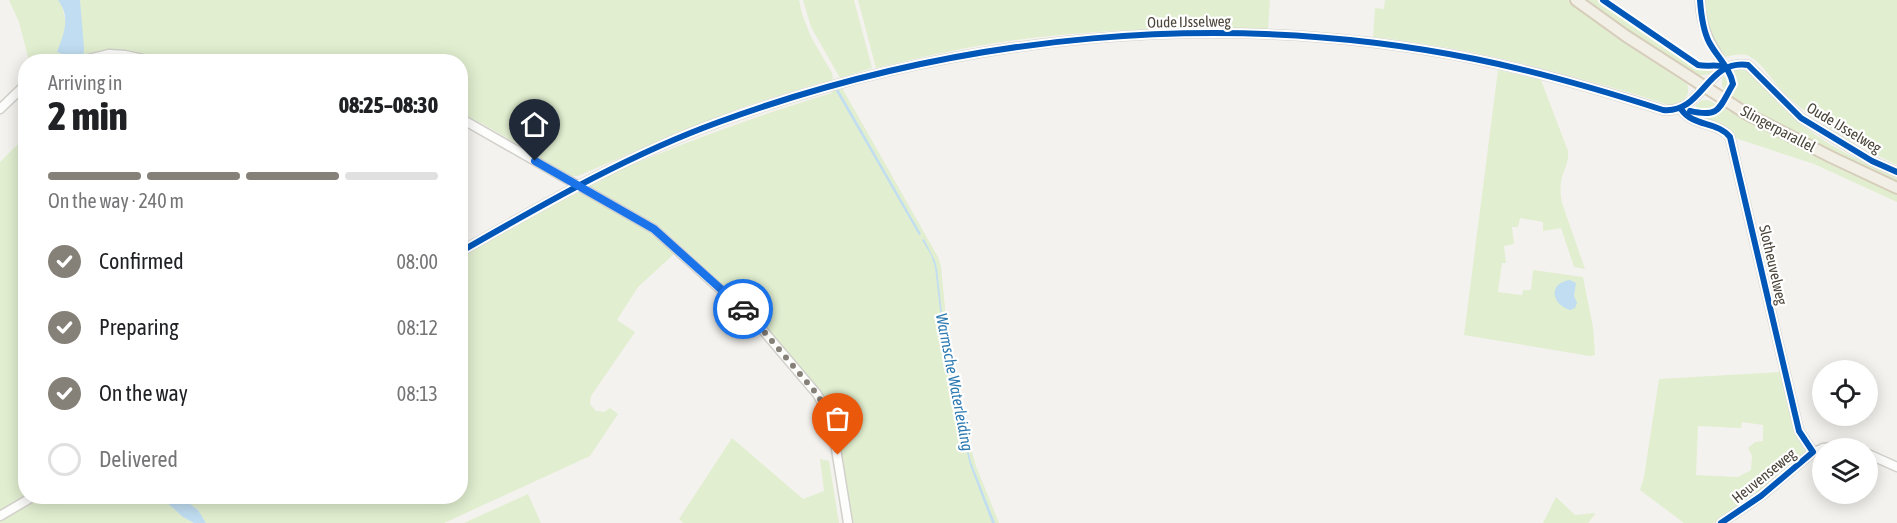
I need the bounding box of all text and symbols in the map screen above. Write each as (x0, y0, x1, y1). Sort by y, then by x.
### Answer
street label: Oude IJsselweg (1147, 12, 1232, 31)
text: Arriving in (48, 71, 122, 94)
text: 08:25–08:30 (339, 92, 438, 118)
text: 2 min (48, 94, 128, 138)
pin (509, 99, 560, 161)
street label: Oude IJsselweg (1804, 99, 1885, 157)
street label: Slingerparallel (1738, 102, 1819, 155)
icon: home (518, 108, 551, 141)
text: On the way · 240 m (48, 189, 184, 212)
street label: Slotheuvelweg (1756, 223, 1791, 307)
icon: check (48, 245, 81, 278)
text: Confirmed (99, 248, 184, 274)
text: 08:00 (396, 250, 438, 273)
courier (713, 279, 773, 339)
icon: car (727, 293, 760, 326)
icon: check (48, 311, 81, 344)
water label: Warmsche Waterleiding (932, 312, 977, 453)
text: Preparing (99, 314, 179, 340)
text: 08:12 (397, 316, 438, 339)
map controls (1812, 360, 1878, 504)
button: locate (1812, 360, 1878, 426)
icon: check (48, 377, 81, 410)
text: On the way (99, 380, 188, 406)
text: 08:13 (397, 382, 438, 405)
pin (812, 393, 863, 455)
icon: bag (821, 402, 854, 435)
button: layers (1812, 438, 1878, 504)
street label: Heuvenseweg (1728, 444, 1799, 506)
text: Delivered (99, 446, 178, 472)

